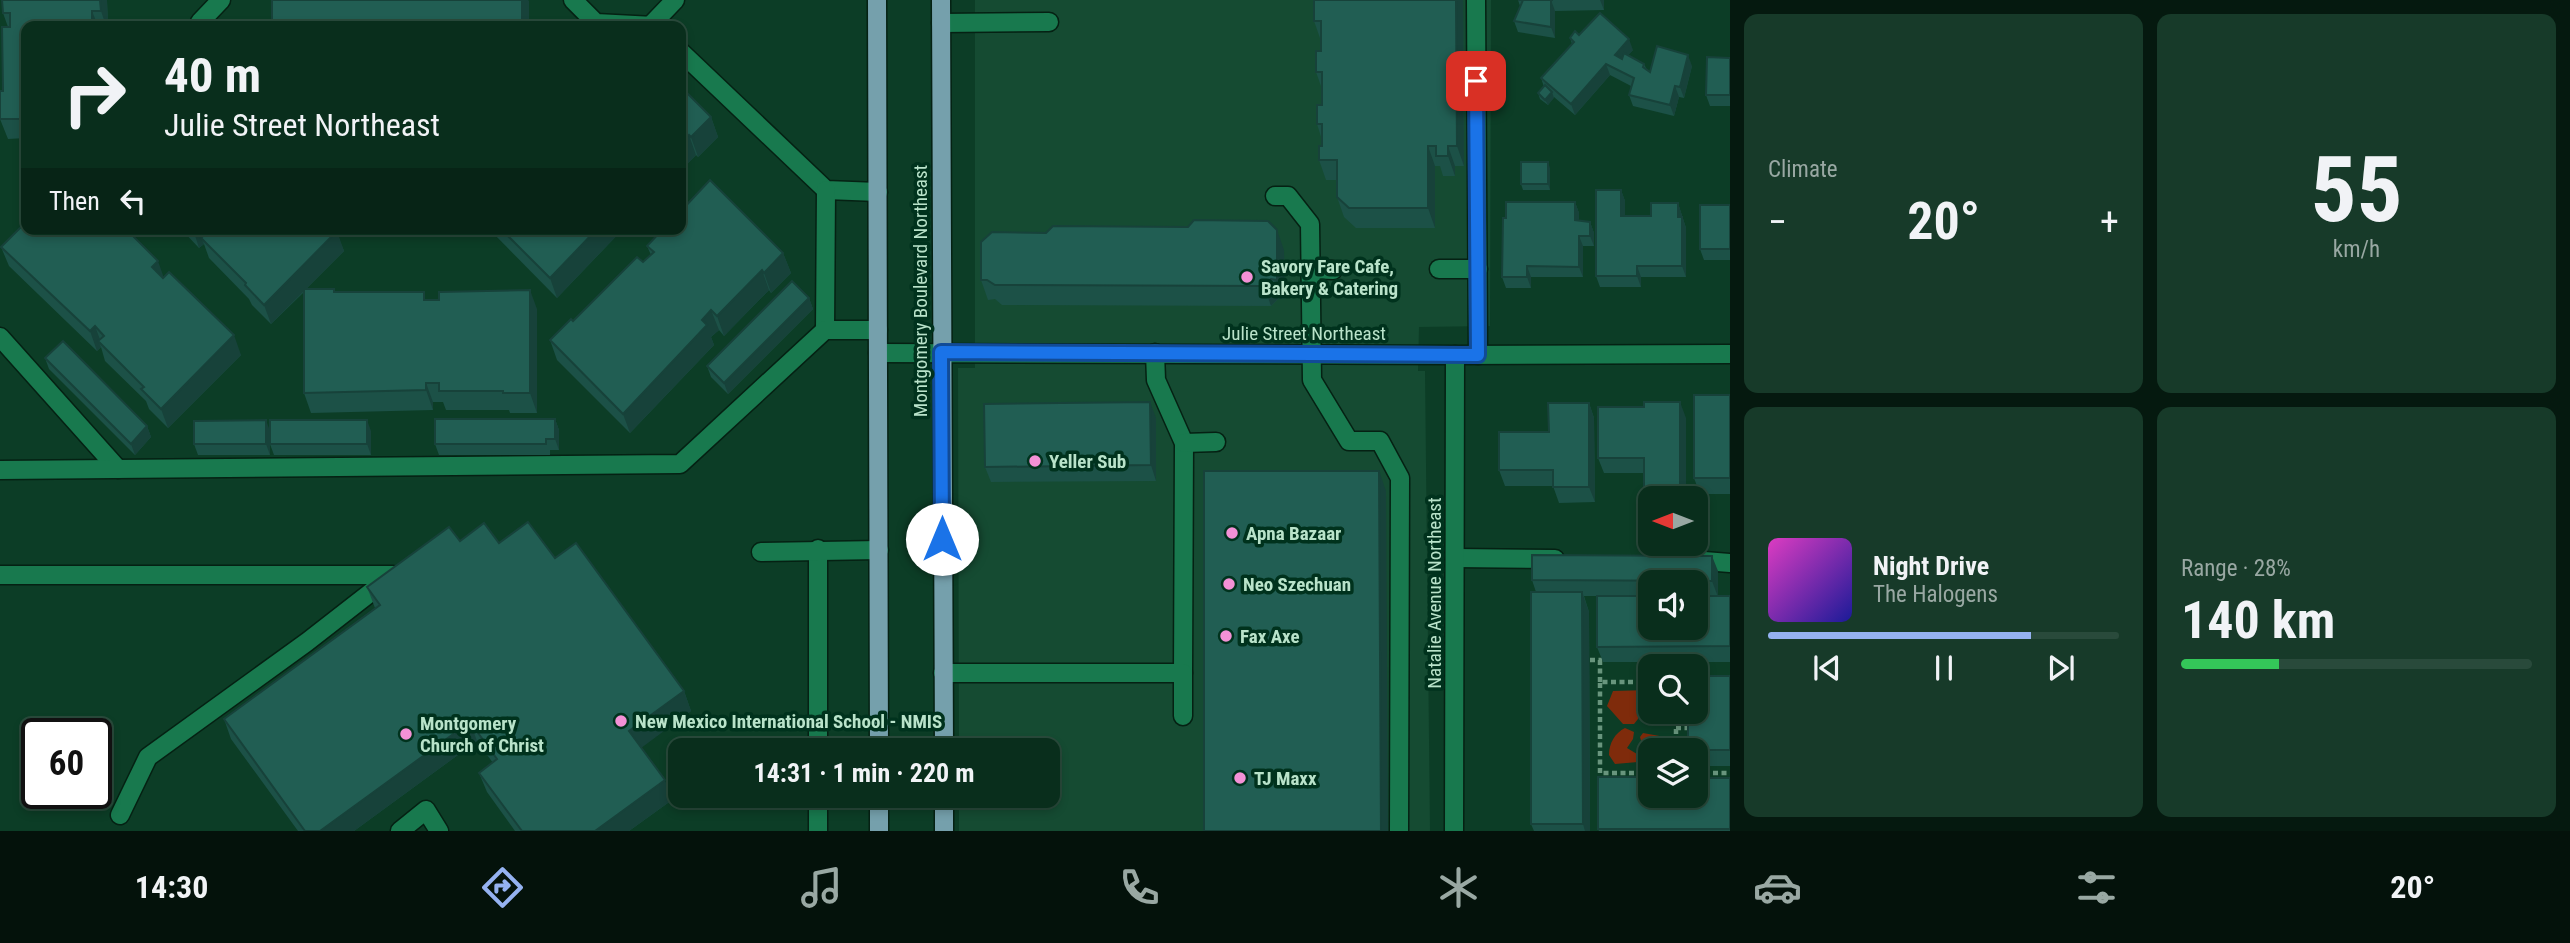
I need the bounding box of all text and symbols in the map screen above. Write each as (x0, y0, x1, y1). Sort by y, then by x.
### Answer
text: 40 m (164, 47, 261, 104)
icon: right (49, 49, 140, 140)
pin (1446, 51, 1506, 111)
icon: arrive (1457, 62, 1495, 100)
text: Julie Street Northeast (164, 106, 440, 144)
text: 55 (2311, 137, 2402, 243)
text: Climate (1768, 156, 1838, 183)
street label: Montgomery Boulevard Northeast (909, 165, 932, 417)
icon: left (114, 182, 152, 220)
text: Then (49, 186, 100, 216)
text: 20° (1907, 191, 1980, 252)
text: − (1768, 200, 1787, 244)
text: + (2100, 200, 2119, 244)
text: km/h (2333, 236, 2380, 263)
place label: Savory Fare Cafe, Bakery & Catering (1261, 255, 1398, 300)
marker: Savory Fare Cafe, Bakery & Catering (1239, 269, 1255, 285)
street label: Julie Street Northeast (1222, 322, 1386, 345)
place label: Yeller Sub (1049, 450, 1126, 473)
marker: Yeller Sub (1027, 453, 1043, 469)
north arrow (1638, 486, 1708, 556)
map controls (1638, 486, 1708, 808)
street label: Natalie Avenue Northeast (1423, 497, 1446, 689)
position arrow (905, 502, 979, 576)
place label: Apna Bazaar (1246, 522, 1341, 545)
marker: Apna Bazaar (1224, 525, 1240, 541)
text: Night Drive (1873, 551, 1989, 581)
text: Range · 28% (2181, 555, 2291, 582)
button: sound (1638, 570, 1708, 640)
place label: Neo Szechuan (1243, 573, 1351, 596)
marker: Neo Szechuan (1221, 576, 1237, 592)
text: The Halogens (1873, 581, 1998, 608)
text: 140 km (2181, 590, 2335, 651)
place label: Fax Axe (1240, 625, 1300, 648)
marker: Fax Axe (1218, 628, 1234, 644)
icon: previous (1808, 649, 1846, 687)
icon: pause (1925, 649, 1963, 687)
icon: next (2042, 649, 2080, 687)
button: search (1638, 654, 1708, 724)
place label: New Mexico International School - NMIS (635, 710, 942, 733)
place label: Montgomery Church of Christ (420, 712, 544, 757)
marker: New Mexico International School - NMIS (613, 713, 629, 729)
speed limit sign: 60 (21, 718, 112, 809)
marker: Montgomery Church of Christ (398, 726, 414, 742)
button: layers (1638, 738, 1708, 808)
text: 14:31 · 1 min · 220 m (754, 758, 974, 788)
place label: TJ Maxx (1254, 767, 1317, 790)
marker: TJ Maxx (1232, 770, 1248, 786)
icon: directions (478, 863, 527, 912)
icon: music (797, 863, 846, 912)
icon: phone (1115, 863, 1164, 912)
icon: climate (1434, 863, 1483, 912)
icon: car (1753, 863, 1802, 912)
icon: filters (2072, 863, 2121, 912)
text: 14:30 (135, 868, 208, 906)
text: 20° (2390, 868, 2435, 906)

